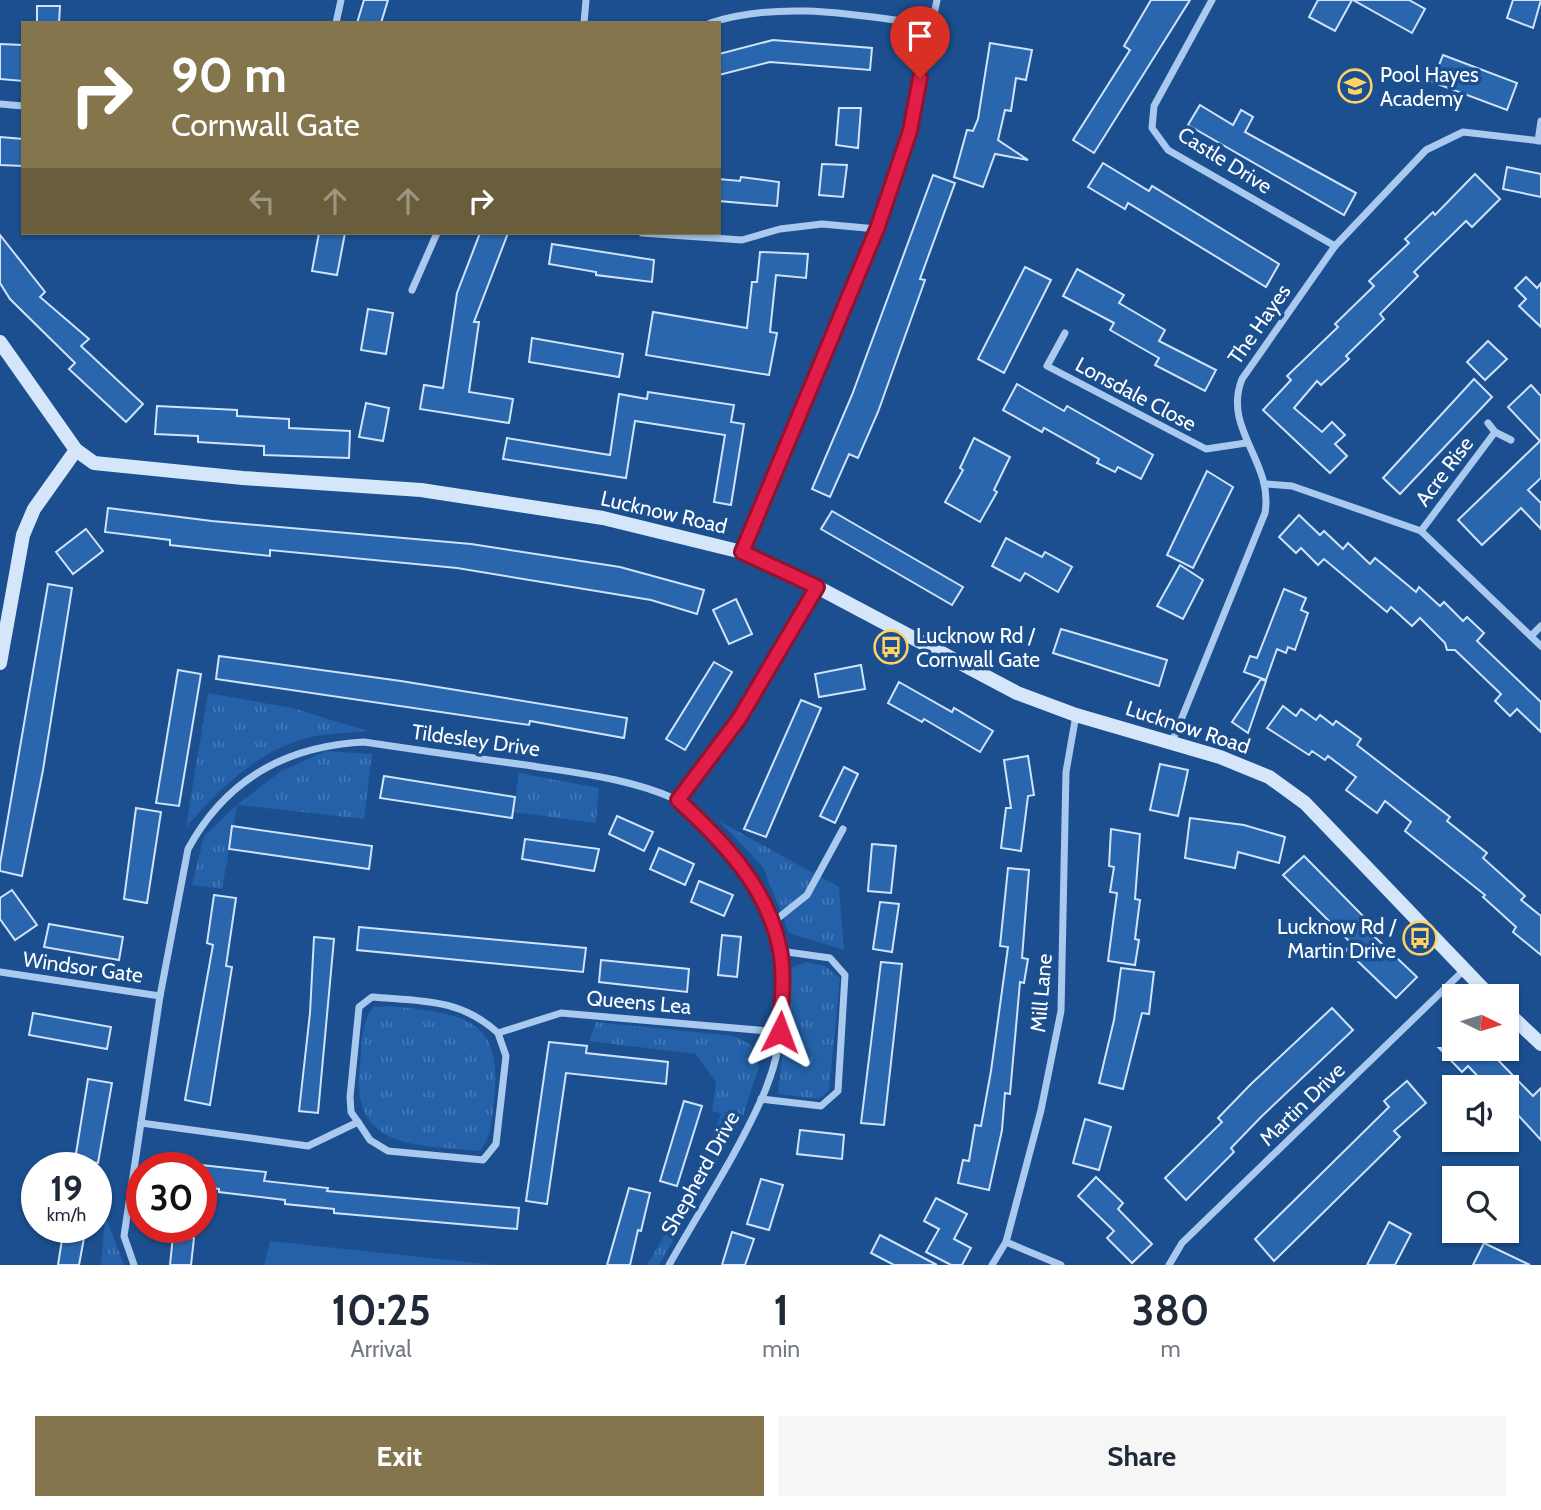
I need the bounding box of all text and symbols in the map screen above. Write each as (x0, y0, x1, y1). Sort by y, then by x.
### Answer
pin (890, 6, 950, 78)
icon: arrive (901, 17, 939, 55)
text: 90 m (171, 45, 287, 104)
icon: right (56, 49, 147, 140)
place label: Pool Hayes Academy (1380, 62, 1479, 111)
school or university icon: Pool Hayes Academy (1336, 67, 1374, 105)
text: Cornwall Gate (171, 105, 360, 144)
street label: Castle Drive (1173, 121, 1277, 199)
icon: left (243, 182, 281, 220)
icon: ahead (316, 182, 354, 220)
icon: ahead (389, 182, 427, 220)
icon: right (462, 182, 500, 220)
street label: The Hayes (1222, 279, 1296, 369)
street label: Lonsdale Close (1071, 352, 1201, 436)
street label: Acre Rise (1410, 431, 1478, 511)
street label: Lucknow Road (598, 485, 730, 539)
place label: Lucknow Rd / Cornwall Gate (916, 623, 1040, 672)
bus stop icon: Lucknow Rd / Cornwall Gate (872, 628, 910, 666)
street label: Lucknow Road (1123, 695, 1253, 759)
street label: Tildesley Drive (410, 719, 542, 761)
place label: Lucknow Rd / Martin Drive (1277, 914, 1397, 963)
bus stop icon: Lucknow Rd / Martin Drive (1401, 919, 1439, 957)
street label: Windsor Gate (21, 946, 145, 988)
street label: Mill Lane (1025, 952, 1057, 1033)
north arrow (1442, 984, 1519, 1060)
map controls (1442, 984, 1519, 1243)
street label: Queens Lea (586, 985, 692, 1019)
position arrow (743, 995, 817, 1069)
street label: Martin Drive (1254, 1057, 1350, 1151)
button: sound (1442, 1075, 1519, 1152)
street label: Shepherd Drive (656, 1106, 744, 1239)
speed limit sign: 30 (126, 1152, 217, 1243)
button: search (1442, 1166, 1519, 1243)
text: 19 (50, 1167, 83, 1210)
text: km/h (47, 1204, 86, 1226)
text: 10:25 (332, 1284, 431, 1336)
text: 1 (774, 1284, 789, 1336)
text: 380 (1132, 1284, 1209, 1336)
text: Arrival (351, 1335, 412, 1363)
text: min (762, 1335, 800, 1363)
text: m (1161, 1335, 1181, 1363)
button: Exit (35, 1416, 764, 1496)
button: Share (778, 1416, 1506, 1496)

